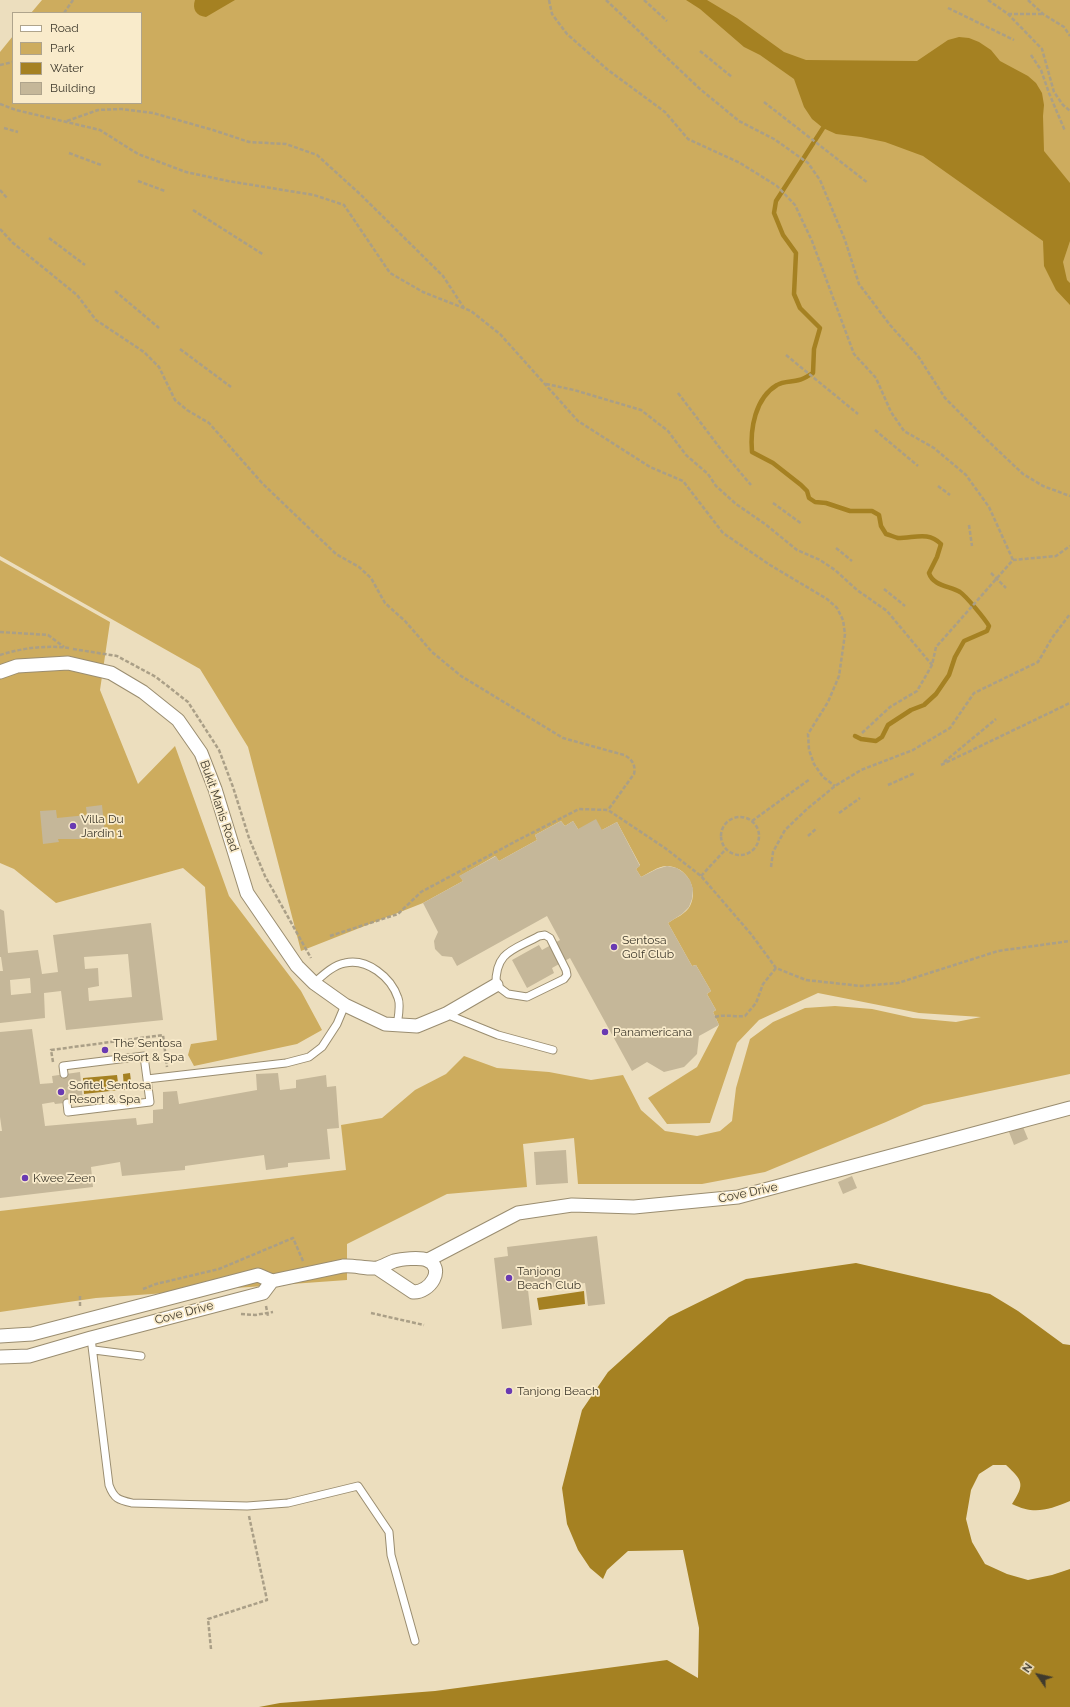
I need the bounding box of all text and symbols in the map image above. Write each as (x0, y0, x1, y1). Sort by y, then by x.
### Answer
legend (12, 12, 142, 104)
text: Road (50, 21, 79, 35)
text: Park (50, 41, 75, 55)
text: Water (50, 61, 84, 75)
text: Building (50, 81, 96, 95)
street label: Bukit Manis Road (197, 759, 241, 853)
place label: Villa Du Jardin 1 (81, 812, 124, 840)
marker: Villa Du Jardin 1 (68, 821, 78, 831)
place label: Sentosa Golf Club (622, 933, 674, 961)
marker: Sentosa Golf Club (609, 942, 619, 952)
place label: Panamericana (613, 1025, 692, 1039)
marker: Panamericana (600, 1027, 610, 1037)
place label: The Sentosa Resort & Spa (113, 1036, 184, 1064)
marker: The Sentosa Resort & Spa (100, 1045, 110, 1055)
place label: Sofitel Sentosa Resort & Spa (69, 1078, 151, 1106)
marker: Sofitel Sentosa Resort & Spa (56, 1087, 66, 1097)
place label: Kwee Zeen (33, 1171, 95, 1185)
marker: Kwee Zeen (20, 1173, 30, 1183)
street label: Cove Drive (717, 1180, 779, 1206)
place label: Tanjong Beach Club (517, 1264, 581, 1292)
marker: Tanjong Beach Club (504, 1273, 514, 1283)
street label: Cove Drive (153, 1298, 215, 1328)
place label: Tanjong Beach (517, 1384, 599, 1398)
marker: Tanjong Beach (504, 1386, 514, 1396)
north arrow (1018, 1655, 1058, 1695)
text: N (1020, 1661, 1035, 1675)

